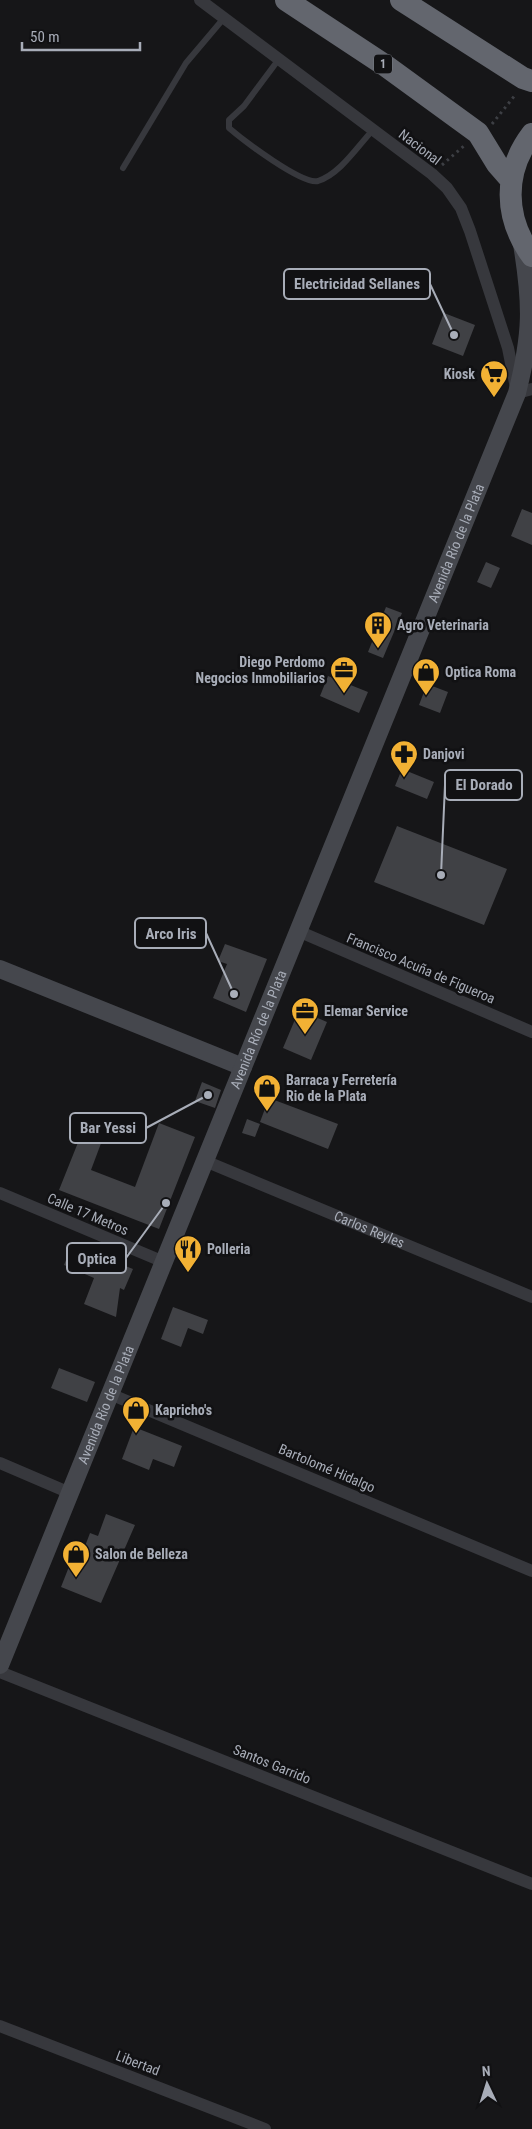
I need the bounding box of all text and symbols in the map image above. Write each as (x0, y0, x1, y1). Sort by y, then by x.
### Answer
scale bar (22, 20, 140, 52)
text: 50 m (30, 28, 60, 46)
road number: 1 (374, 54, 392, 74)
street label: Nacional (396, 126, 444, 168)
callout: Electricidad Sellanes (284, 269, 430, 299)
text: Electricidad Sellanes (294, 275, 420, 293)
supermarket icon: Kiosk (479, 359, 509, 398)
place label: Kiosk (444, 366, 475, 382)
street label: Avenida Río de la Plata (425, 481, 487, 605)
building icon: Agro Veterinaria (363, 610, 393, 649)
place label: Agro Veterinaria (397, 617, 489, 633)
place label: Diego Perdomo Negocios Inmobiliarios (196, 654, 325, 686)
office icon: Diego Perdomo Negocios Inmobiliarios (329, 655, 359, 694)
shop icon: Optica Roma (411, 657, 441, 696)
place label: Optica Roma (445, 664, 517, 680)
pharmacy icon: Danjovi (389, 739, 419, 778)
place label: Danjovi (423, 746, 465, 762)
callout: El Dorado (445, 770, 522, 800)
text: El Dorado (455, 776, 513, 794)
callout: Arco Iris (135, 918, 206, 948)
text: Arco Iris (145, 925, 197, 943)
street label: Francisco Acuña de Figueroa (344, 929, 498, 1007)
street label: Avenida Río de la Plata (227, 968, 290, 1091)
office icon: Elemar Service (290, 996, 320, 1035)
place label: Elemar Service (324, 1003, 408, 1019)
place label: Barraca y Ferretería Rio de la Plata (286, 1072, 397, 1104)
shop icon: Barraca y Ferretería Rio de la Plata (252, 1073, 282, 1112)
callout: Bar Yessi (70, 1113, 146, 1143)
text: Bar Yessi (80, 1119, 136, 1137)
street label: Calle 17 Metros (45, 1190, 131, 1238)
street label: Carlos Reyles (332, 1208, 407, 1251)
restaurant icon: Polleria (173, 1234, 203, 1273)
place label: Polleria (207, 1241, 251, 1257)
callout: Optica (67, 1243, 126, 1273)
text: Optica (78, 1250, 116, 1268)
street label: Avenida Río de la Plata (75, 1343, 137, 1466)
shop icon: Kapricho's (121, 1395, 151, 1434)
place label: Kapricho's (155, 1402, 212, 1418)
street label: Bartolomé Hidalgo (276, 1440, 378, 1496)
shop icon: Salon de Belleza (61, 1539, 91, 1578)
place label: Salon de Belleza (95, 1546, 188, 1562)
street label: Santos Garrido (231, 1741, 313, 1787)
street label: Libertad (114, 2047, 162, 2079)
north arrow (462, 2059, 512, 2109)
text: N (481, 2063, 491, 2079)

